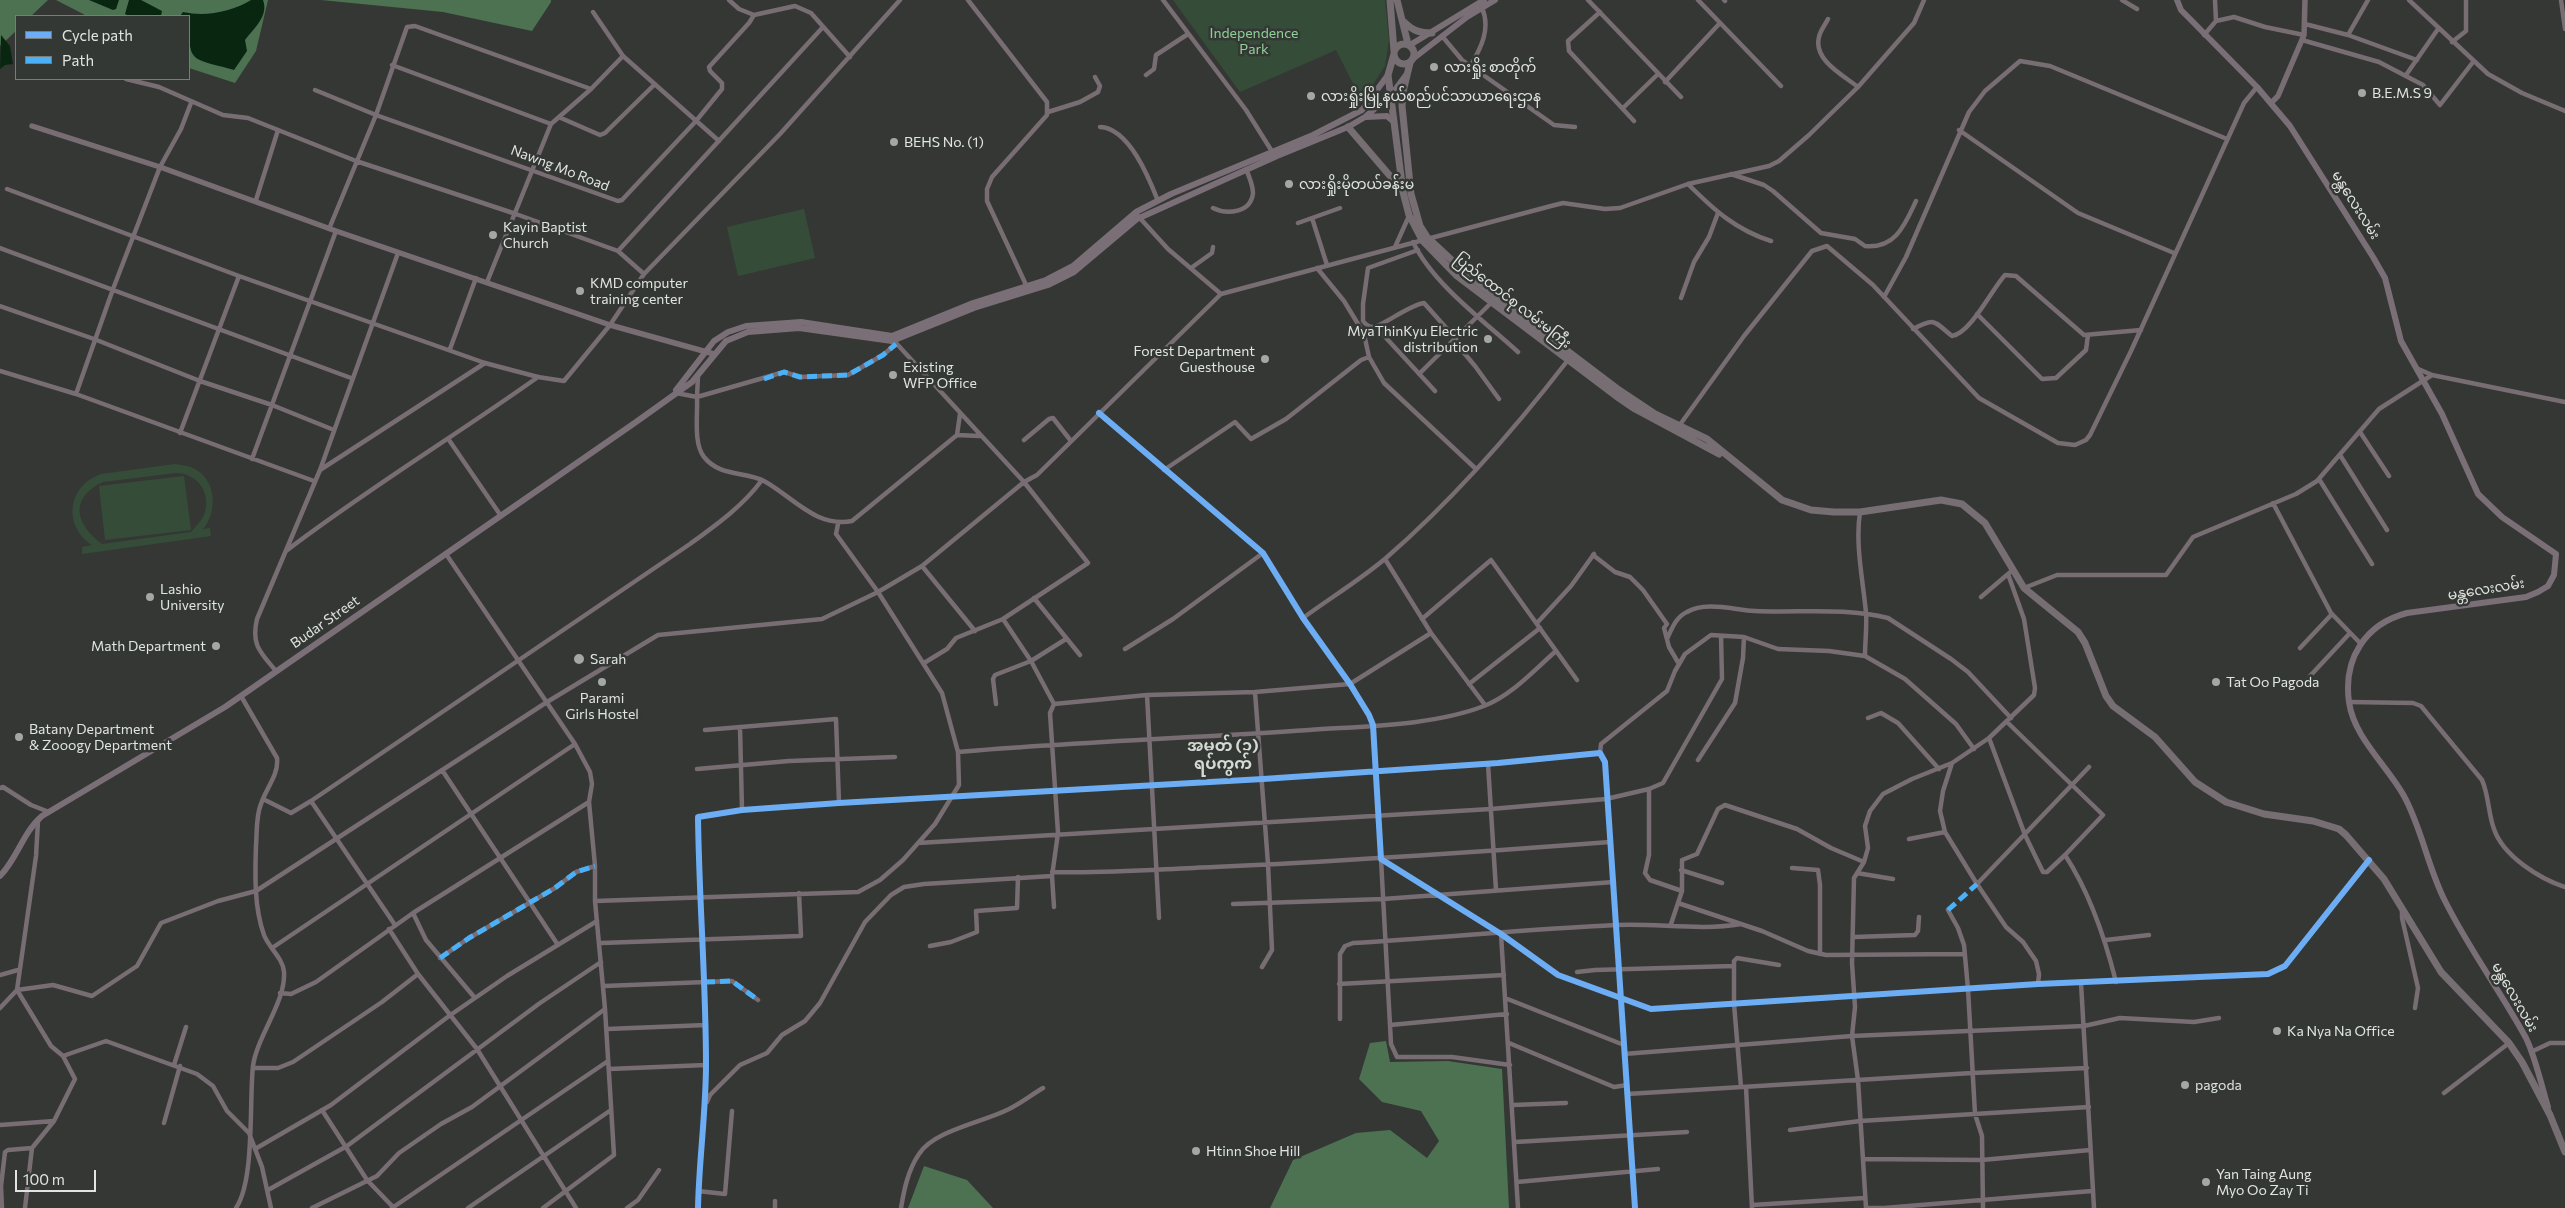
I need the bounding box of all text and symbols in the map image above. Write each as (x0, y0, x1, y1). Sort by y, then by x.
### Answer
legend (15, 15, 190, 80)
park label: Independence Park (1210, 25, 1298, 58)
text: Cycle path (62, 26, 133, 44)
text: Path (62, 51, 94, 69)
place label: လားရှိုး စာတိုက် (1444, 59, 1536, 75)
marker: လားရှိုး စာတိုက် (1428, 61, 1440, 73)
place label: B.E.M.S 9 (2372, 85, 2432, 101)
marker: B.E.M.S 9 (2356, 87, 2368, 99)
place label: လားရှိုးမြို့နယ်စည်ပင်သာယာရေးဌာန (1321, 88, 1541, 104)
marker: လားရှိုးမြို့နယ်စည်ပင်သာယာရေးဌာန (1305, 90, 1317, 102)
place label: BEHS No. (1) (904, 134, 984, 150)
marker: BEHS No. (1) (888, 136, 900, 148)
street label: Nawng Mo Road (508, 141, 612, 195)
street label: မန္တလေးလမ်း (2328, 168, 2384, 242)
place label: လားရှိုးမိုတယ်ခန်းမ (1299, 176, 1414, 192)
marker: လားရှိုးမိုတယ်ခန်းမ (1283, 178, 1295, 190)
place label: Kayin Baptist Church (503, 219, 587, 252)
marker: Kayin Baptist Church (487, 229, 499, 241)
street label: ပြည်ထောင်စု လမ်းမကြီး (1451, 250, 1575, 352)
place label: KMD computer training center (590, 275, 688, 308)
marker: KMD computer training center (574, 285, 586, 297)
place label: MyaThinKyu Electric distribution (1347, 323, 1478, 356)
marker: MyaThinKyu Electric distribution (1482, 333, 1494, 345)
place label: Forest Department Guesthouse (1133, 343, 1255, 376)
marker: Forest Department Guesthouse (1259, 353, 1271, 365)
place label: Existing WFP Office (903, 359, 977, 392)
marker: Existing WFP Office (887, 369, 899, 381)
street label: မန္တလေးလမ်း (2446, 575, 2526, 603)
place label: Lashio University (160, 581, 224, 614)
marker: Lashio University (144, 591, 156, 603)
street label: Budar Street (287, 592, 363, 652)
place label: Math Department (91, 638, 206, 654)
marker: Math Department (210, 640, 222, 652)
place label: Sarah (590, 651, 626, 667)
marker: Sarah (572, 652, 586, 666)
place label: Tat Oo Pagoda (2226, 674, 2319, 690)
marker: Parami Girls Hostel (596, 676, 608, 688)
marker: Tat Oo Pagoda (2210, 676, 2222, 688)
place label: Parami Girls Hostel (565, 690, 639, 722)
place label: Batany Department & Zooogy Department (29, 721, 172, 754)
marker: Batany Department & Zooogy Department (13, 731, 25, 743)
district label: အမှတ် (၁) ရပ်ကွက် (1187, 736, 1259, 774)
street label: မန္တလေးလမ်း (2488, 959, 2542, 1035)
place label: Ka Nya Na Office (2287, 1023, 2395, 1039)
marker: Ka Nya Na Office (2271, 1025, 2283, 1037)
place label: pagoda (2195, 1077, 2242, 1093)
marker: pagoda (2179, 1079, 2191, 1091)
place label: Htinn Shoe Hill (1206, 1143, 1300, 1159)
marker: Htinn Shoe Hill (1190, 1145, 1202, 1157)
scale bar (18, 1160, 99, 1192)
place label: Yan Taing Aung Myo Oo Zay Ti (2216, 1166, 2312, 1198)
text: 100 m (23, 1170, 65, 1188)
marker: Yan Taing Aung Myo Oo Zay Ti (2200, 1176, 2212, 1188)

